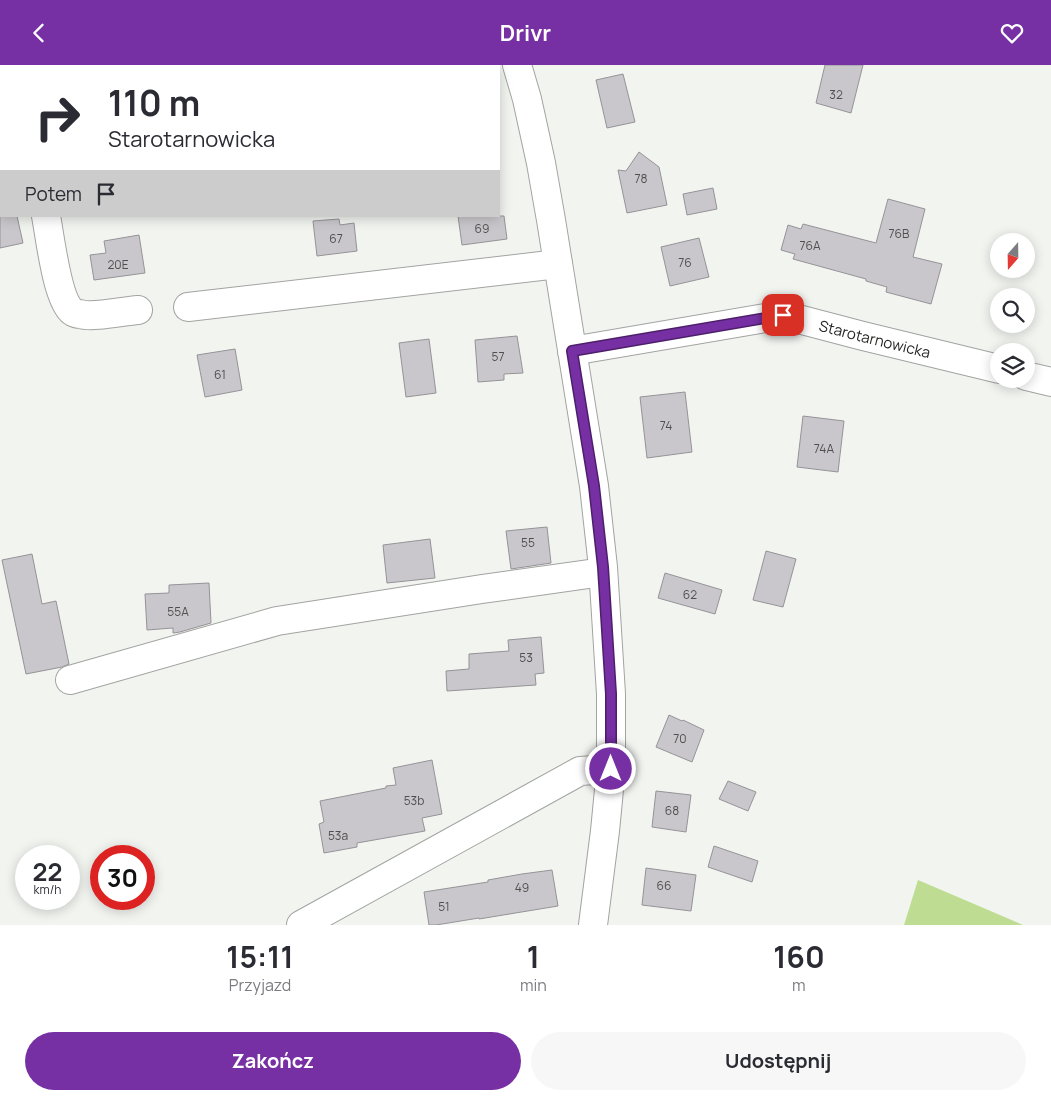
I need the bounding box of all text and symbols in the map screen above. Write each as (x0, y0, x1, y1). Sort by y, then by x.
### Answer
text: Drivr (500, 18, 551, 48)
icon: back (25, 19, 53, 47)
icon: heart (998, 19, 1026, 47)
text: 110 m (108, 79, 200, 127)
icon: right (25, 85, 90, 150)
house number: 32 (829, 86, 843, 103)
text: Starotarnowicka (108, 124, 275, 154)
house number: 78 (635, 170, 648, 187)
icon: arrive (92, 180, 120, 208)
text: Potem (25, 181, 82, 207)
house number: 69 (475, 220, 489, 237)
house number: 76B (889, 225, 909, 242)
house number: 67 (329, 230, 343, 247)
north arrow (990, 233, 1035, 277)
map controls (990, 233, 1035, 388)
house number: 76A (799, 237, 821, 254)
house number: 76 (678, 254, 692, 271)
house number: 20E (107, 256, 129, 273)
button: search (990, 288, 1035, 333)
pin (762, 294, 804, 336)
icon: arrive (769, 301, 797, 329)
street label: Starotarnowicka (817, 314, 933, 363)
button: layers (990, 343, 1035, 388)
house number: 57 (492, 348, 504, 365)
house number: 61 (214, 366, 226, 383)
house number: 74 (660, 417, 672, 434)
house number: 74A (814, 440, 835, 457)
house number: 55 (521, 534, 535, 551)
house number: 62 (683, 586, 697, 603)
house number: 55A (167, 603, 189, 620)
house number: 53 (519, 649, 533, 666)
house number: 70 (673, 730, 687, 747)
position arrow (584, 742, 636, 794)
house number: 53b (404, 792, 424, 809)
house number: 68 (665, 802, 679, 819)
house number: 53a (328, 827, 348, 844)
speed limit sign: 30 (90, 845, 155, 910)
text: 22 (33, 854, 62, 889)
house number: 66 (657, 877, 671, 894)
house number: 49 (515, 879, 529, 896)
text: km/h (34, 881, 61, 898)
house number: 51 (438, 898, 450, 915)
text: 15:11 (226, 936, 294, 977)
text: 1 (527, 936, 540, 977)
text: 160 (773, 936, 825, 977)
text: Przyjazd (229, 974, 291, 996)
text: min (520, 974, 547, 996)
text: m (792, 974, 806, 996)
button: Zakończ (25, 1032, 521, 1090)
button: Udostępnij (531, 1032, 1026, 1090)

